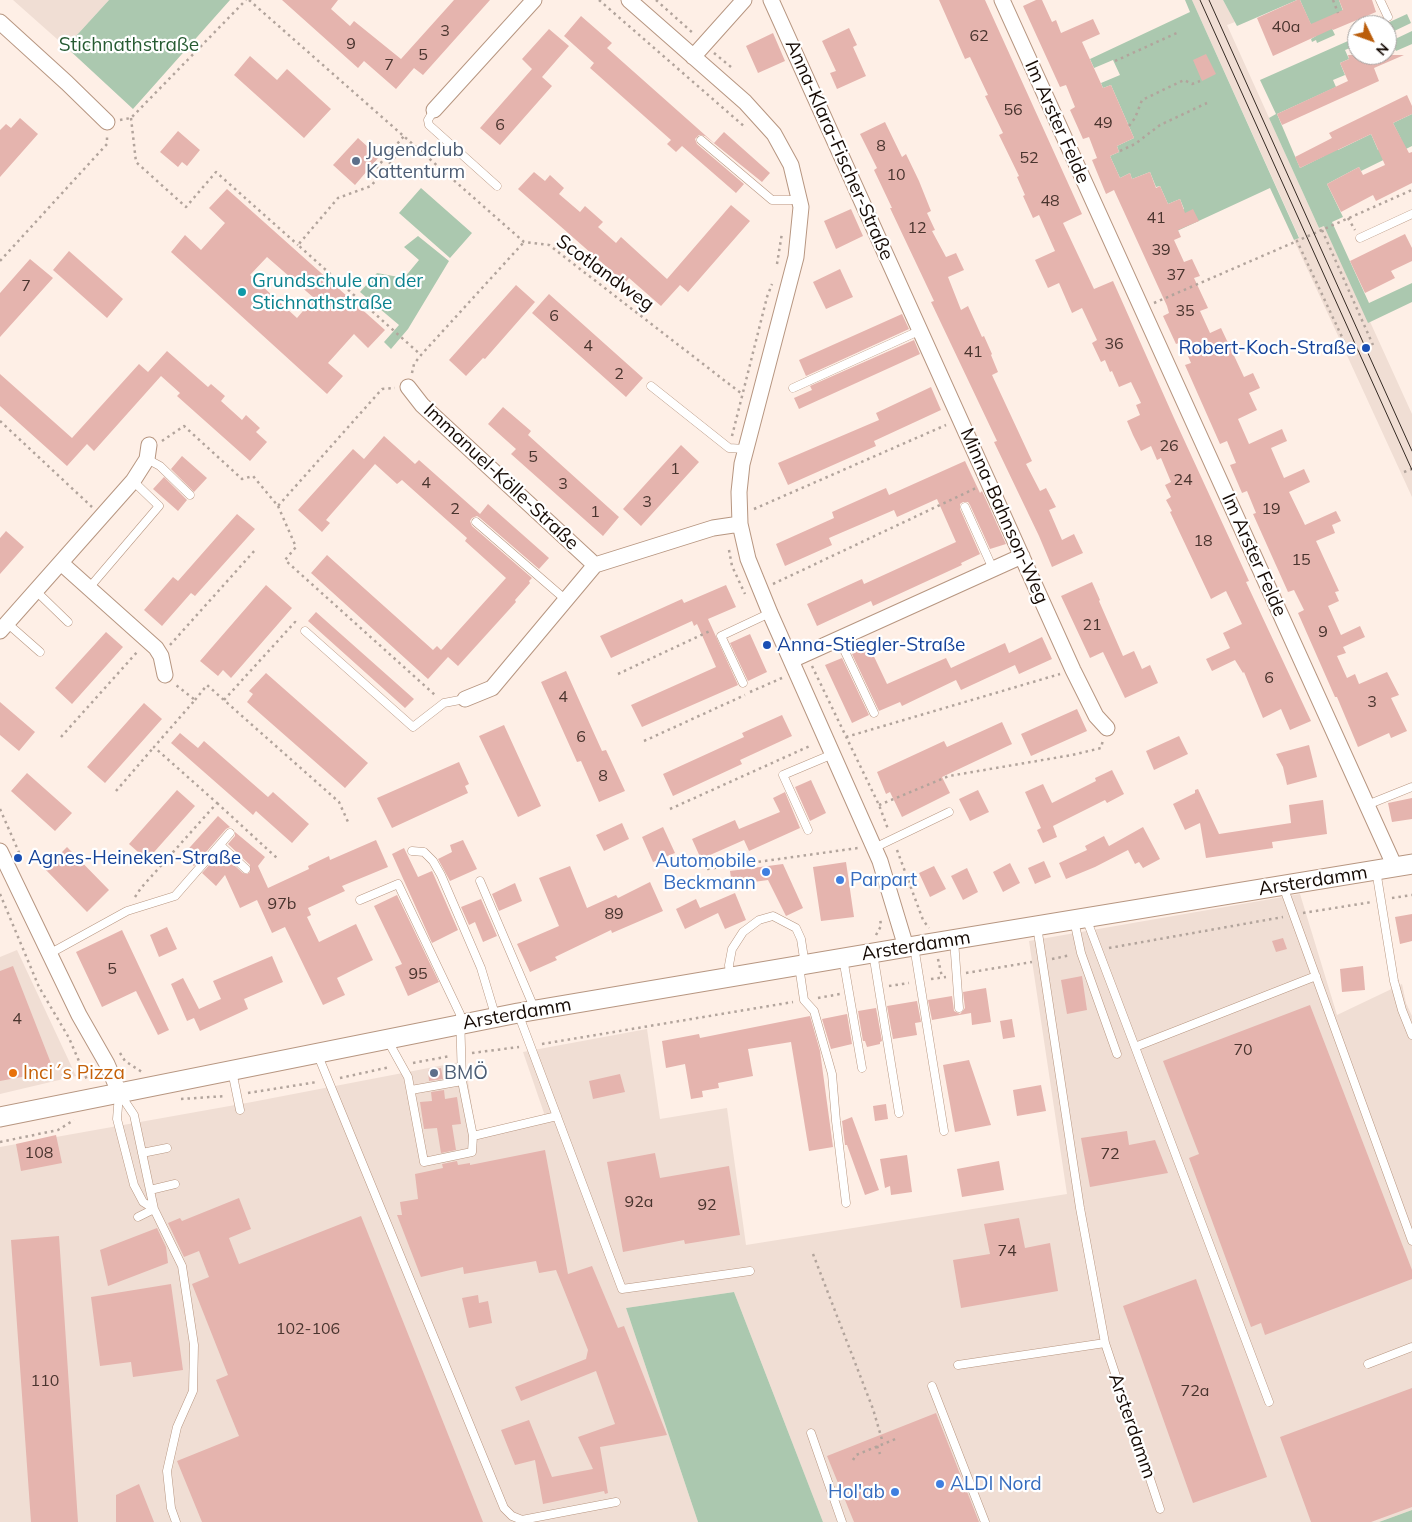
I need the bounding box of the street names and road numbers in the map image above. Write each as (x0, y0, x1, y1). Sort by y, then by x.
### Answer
street label: Anna-Klara-Fischer-Straße (780, 36, 898, 264)
street label: Im Arster Felde (1020, 57, 1094, 187)
street label: Scotlandweg (552, 230, 658, 316)
street label: Immanuel-Kölle-Straße (419, 399, 583, 555)
street label: Minna-Bahnson-Weg (955, 425, 1053, 607)
street label: Im Arster Felde (1217, 490, 1291, 620)
street label: Arsterdamm (1257, 861, 1369, 901)
street label: Arsterdamm (860, 926, 972, 966)
street label: Arsterdamm (461, 993, 573, 1035)
street label: Arsterdamm (1103, 1370, 1161, 1482)

